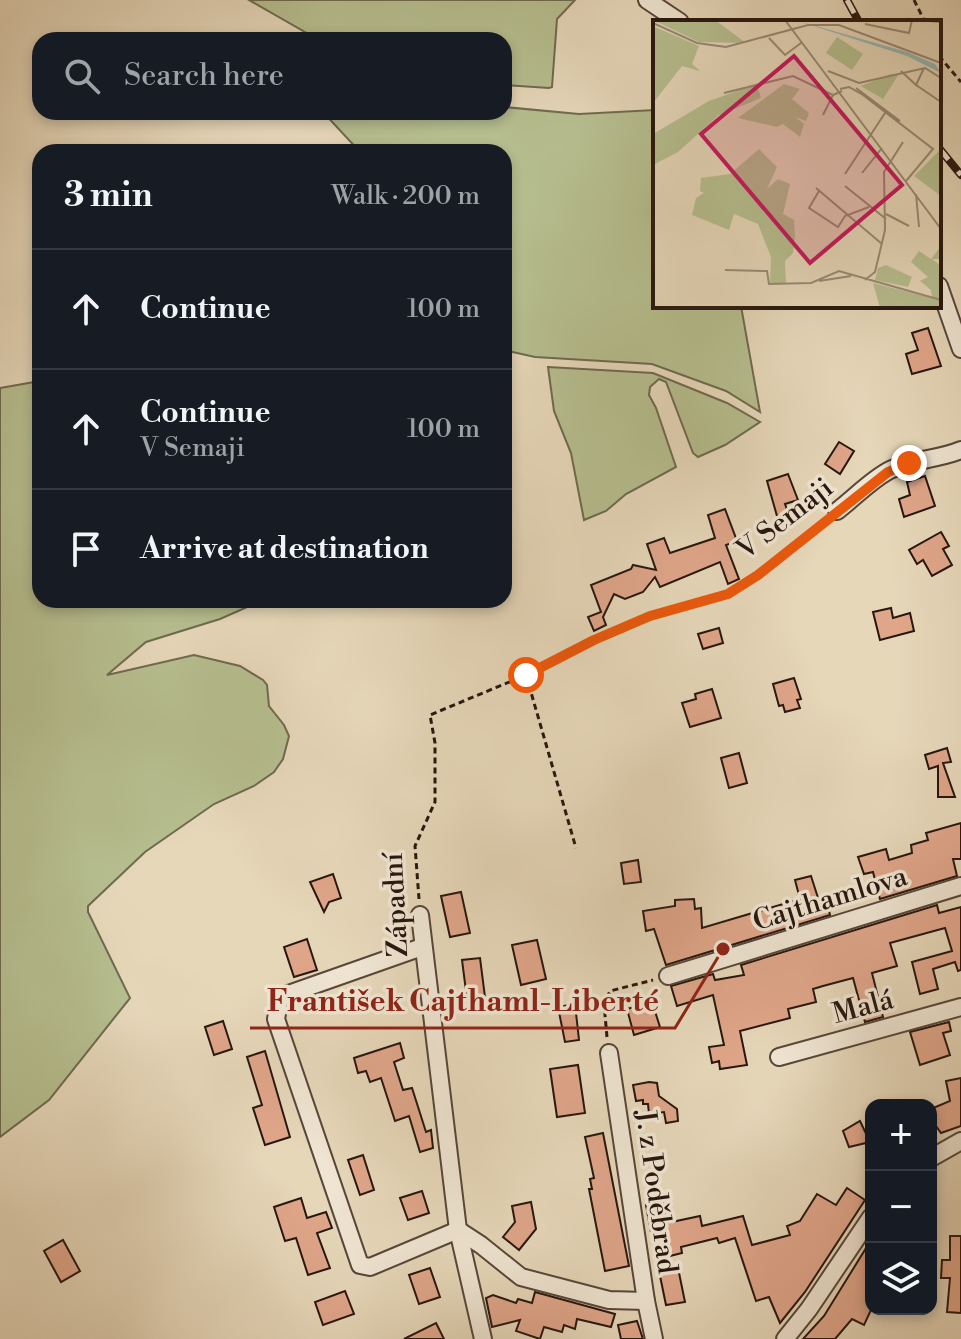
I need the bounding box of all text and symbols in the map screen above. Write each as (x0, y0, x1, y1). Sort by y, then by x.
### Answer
inset map (653, 20, 941, 308)
search box (32, 32, 512, 120)
icon: search (60, 54, 104, 98)
text: Search here (124, 57, 284, 95)
text: 3 min (64, 175, 153, 217)
text: Walk · 200 m (331, 180, 480, 212)
icon: ahead (64, 287, 108, 331)
text: Continue (140, 290, 271, 328)
text: 100 m (407, 293, 480, 325)
text: Continue (140, 394, 271, 432)
icon: ahead (64, 407, 108, 451)
text: 100 m (407, 413, 480, 445)
text: V Semaji (140, 432, 245, 464)
route end (891, 445, 927, 481)
street label: V Semaji (729, 470, 840, 568)
icon: arrive (64, 527, 108, 571)
text: Arrive at destination (140, 530, 429, 568)
route start (508, 657, 544, 693)
street label: Západní (376, 850, 416, 958)
street label: Cajthamlova (749, 859, 912, 939)
callout: František Cajthaml-Liberté (250, 974, 675, 1028)
street label: Malá (829, 982, 898, 1032)
text: František Cajthaml-Liberté (267, 983, 659, 1021)
map controls (865, 1099, 937, 1315)
button: + (865, 1099, 937, 1171)
street label: J. z Poděbrad (627, 1107, 685, 1276)
button: − (865, 1171, 937, 1243)
button: layers (865, 1243, 937, 1315)

